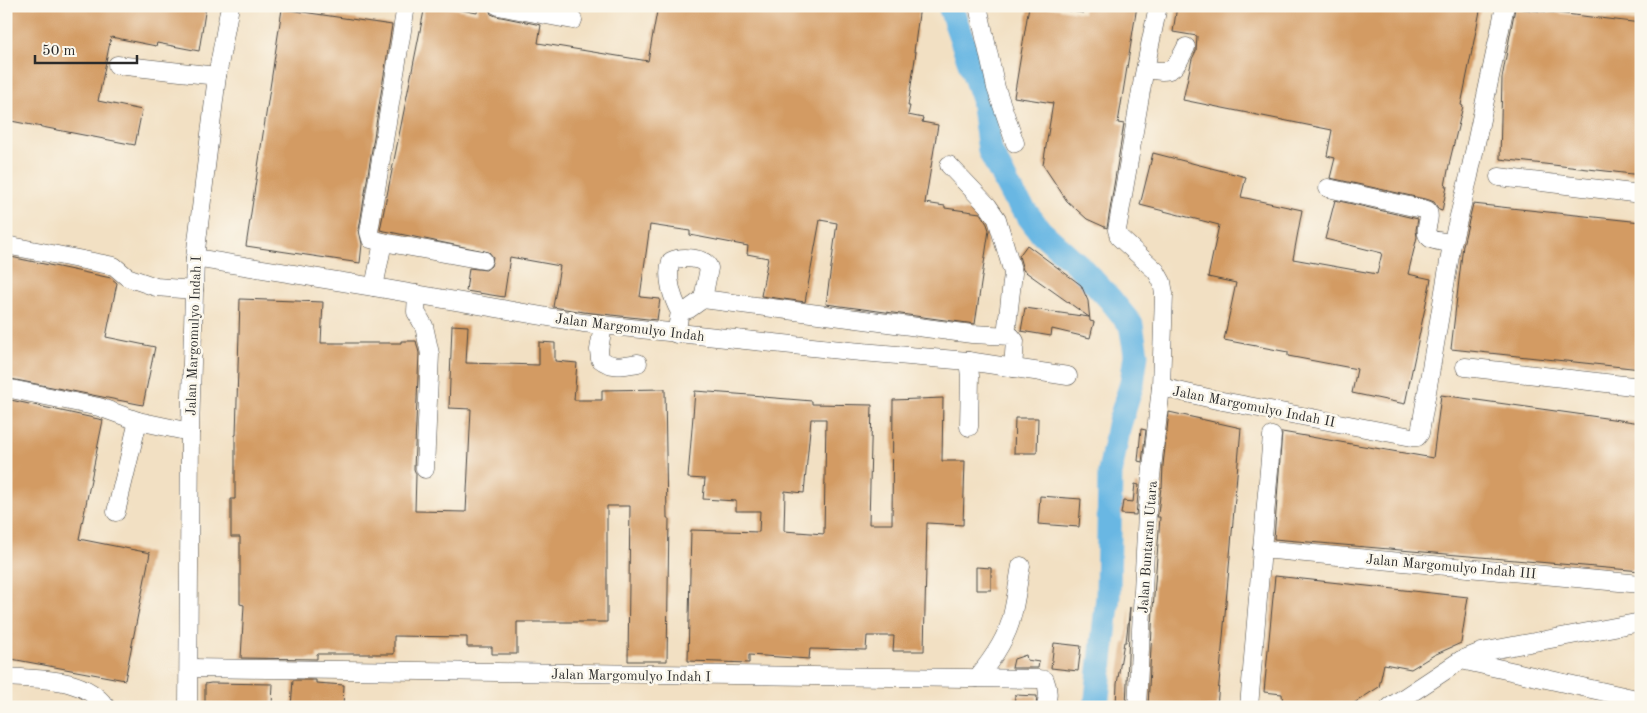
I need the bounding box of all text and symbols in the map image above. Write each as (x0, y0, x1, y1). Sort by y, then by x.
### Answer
scale bar (35, 32, 138, 64)
text: 50 m (42, 44, 76, 59)
street label: Jalan Margomulyo Indah I (184, 256, 204, 416)
street label: Jalan Margomulyo Indah (554, 312, 706, 344)
street label: Jalan Margomulyo Indah II (1171, 384, 1336, 430)
street label: Jalan Buntaran Utara (1136, 480, 1160, 614)
street label: Jalan Margomulyo Indah III (1365, 553, 1537, 581)
street label: Jalan Margomulyo Indah I (551, 668, 711, 684)

